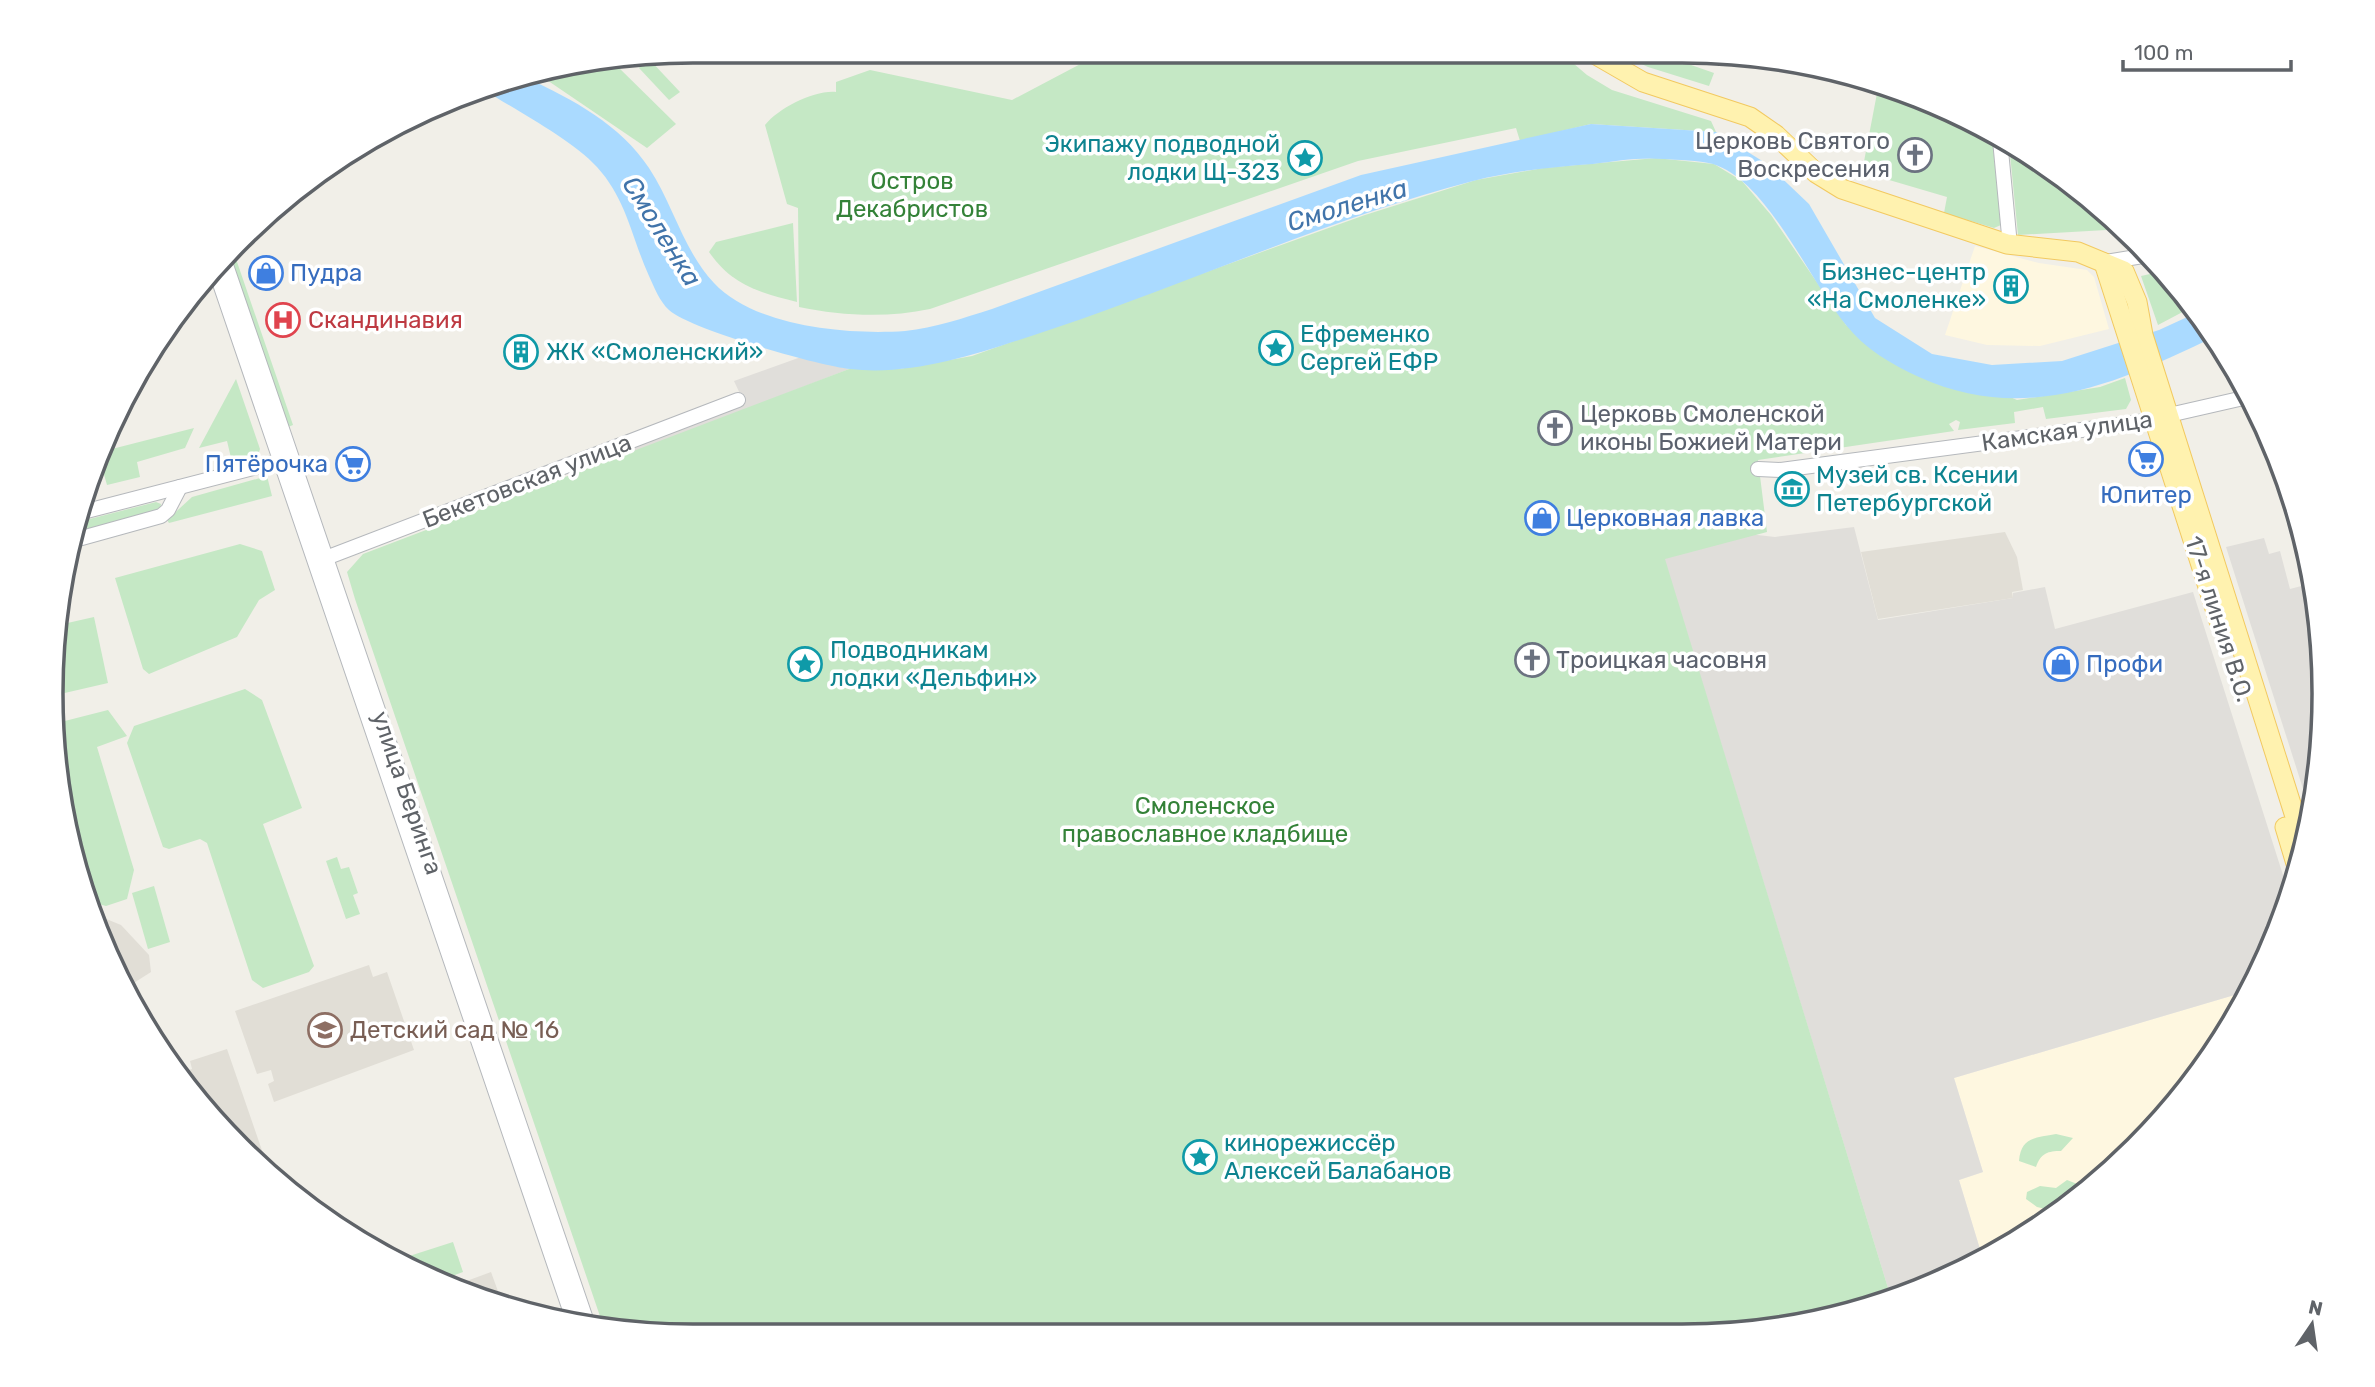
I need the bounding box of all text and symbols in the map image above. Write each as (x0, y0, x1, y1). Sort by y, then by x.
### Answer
scale bar (2123, 28, 2291, 72)
text: 100 m (2134, 40, 2193, 65)
place label: Церковь Святого Воскресения (1695, 127, 1890, 183)
place label: Экипажу подводной лодки Щ-323 (1044, 130, 1280, 186)
church icon: Церковь Святого Воскресения (1896, 136, 1934, 174)
place icon: Экипажу подводной лодки Щ-323 (1286, 139, 1324, 177)
park label: Остров Декабристов (836, 167, 988, 223)
water label: Смоленка (616, 170, 708, 292)
water label: Смоленка (1283, 173, 1411, 238)
shop icon: Пудра (247, 254, 285, 292)
place label: Бизнес-центр «На Смоленке» (1807, 258, 1986, 314)
place label: Пудра (290, 259, 362, 287)
building icon: Бизнес-центр «На Смоленке» (1992, 267, 2030, 305)
hospital icon: Скандинавия (264, 301, 302, 339)
place label: Скандинавия (308, 306, 463, 334)
place label: Ефременко Сергей ЕФР (1300, 320, 1438, 376)
place icon: Ефременко Сергей ЕФР (1257, 329, 1295, 367)
building icon: ЖК «Смоленский» (502, 333, 540, 371)
place label: ЖК «Смоленский» (546, 338, 763, 366)
place label: Церковь Смоленской иконы Божией Матери (1580, 400, 1842, 456)
street label: Камская улица (1980, 405, 2154, 457)
church icon: Церковь Смоленской иконы Божией Матери (1536, 409, 1574, 447)
street label: Бекетовская улица (419, 428, 635, 534)
supermarket icon: Юпитер (2127, 440, 2165, 478)
supermarket icon: Пятёрочка (334, 445, 372, 483)
place label: Пятёрочка (205, 450, 328, 478)
place label: Музей св. Ксении Петербургской (1816, 461, 2018, 517)
museum icon: Музей св. Ксении Петербургской (1773, 470, 1811, 508)
place label: Юпитер (2100, 481, 2192, 509)
shop icon: Церковная лавка (1523, 499, 1561, 537)
place label: Церковная лавка (1566, 504, 1764, 532)
street label: 17-я линия В.О. (2179, 533, 2259, 705)
place label: Подводникам лодки «Дельфин» (830, 636, 1037, 692)
church icon: Троицкая часовня (1513, 641, 1551, 679)
place icon: Подводникам лодки «Дельфин» (786, 645, 824, 683)
shop icon: Профи (2042, 645, 2080, 683)
place label: Троицкая часовня (1556, 646, 1767, 674)
place label: Профи (2086, 650, 2163, 678)
street label: улица Беринга (366, 708, 448, 878)
park label: Смоленское православное кладбище (1062, 792, 1348, 848)
school or university icon: Детский сад № 16 (306, 1011, 344, 1049)
place label: Детский сад № 16 (350, 1016, 559, 1044)
place label: кинорежиссёр Алексей Балабанов (1224, 1129, 1452, 1185)
place icon: кинорежиссёр Алексей Балабанов (1181, 1138, 1219, 1176)
north arrow (2277, 1289, 2347, 1359)
text: N (2306, 1295, 2325, 1321)

